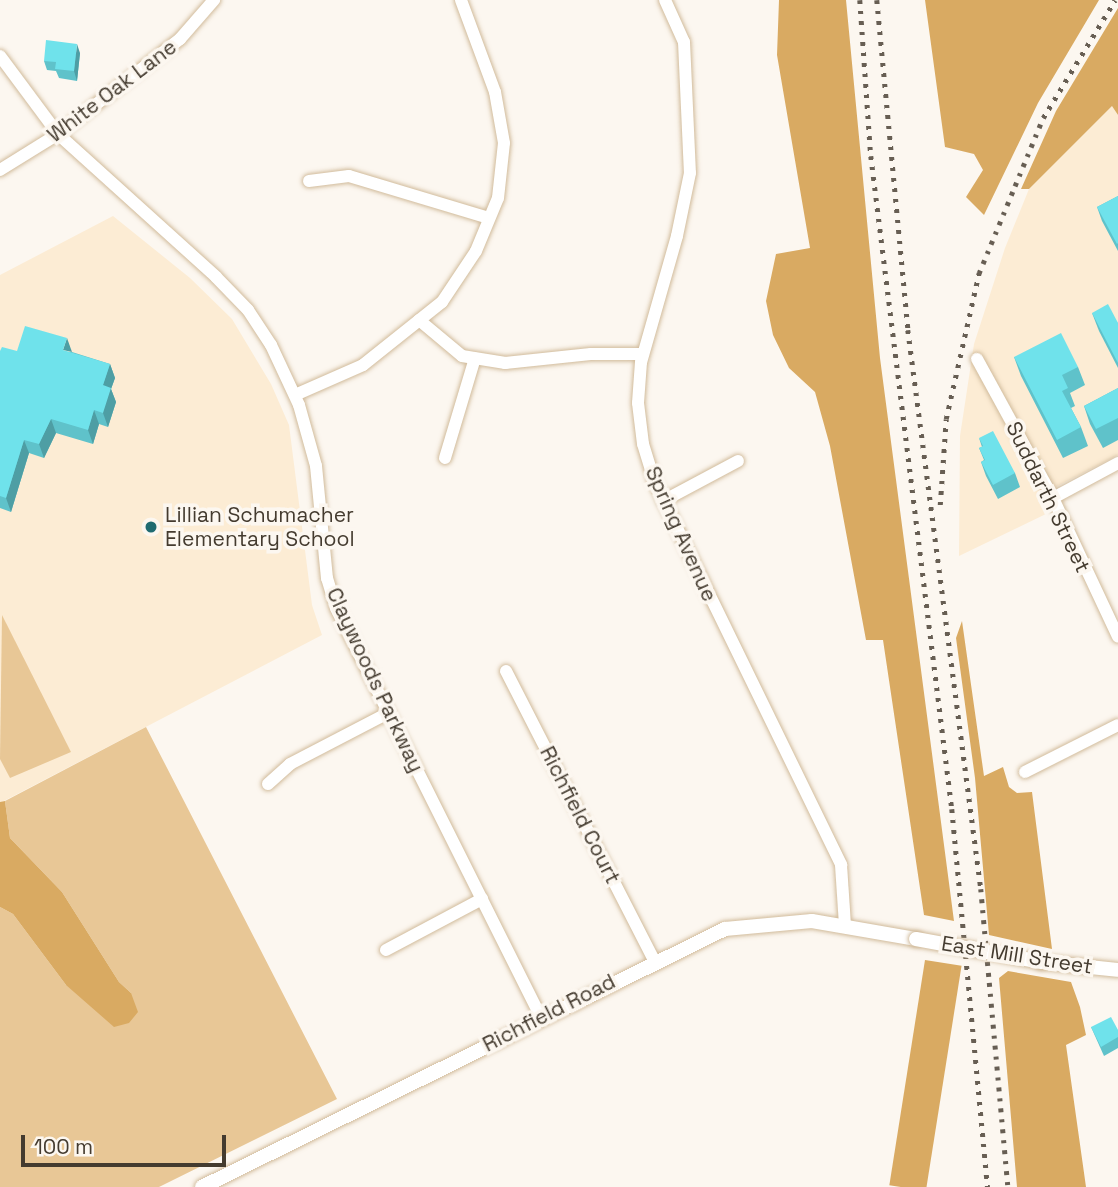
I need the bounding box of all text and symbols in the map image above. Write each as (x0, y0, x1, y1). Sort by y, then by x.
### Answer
street label: White Oak Lane (42, 34, 182, 148)
street label: Suddarth Street (1001, 417, 1095, 577)
street label: Spring Avenue (640, 462, 722, 606)
place label: Lillian Schumacher Elementary School (165, 502, 355, 552)
marker: Lillian Schumacher Elementary School (143, 519, 159, 535)
street label: Claywoods Parkway (321, 584, 429, 776)
street label: Richfield Court (535, 742, 625, 888)
street label: East Mill Street (940, 931, 1094, 979)
street label: Richfield Road (478, 969, 620, 1057)
scale bar (24, 1120, 229, 1164)
text: 100 m (34, 1133, 93, 1160)

